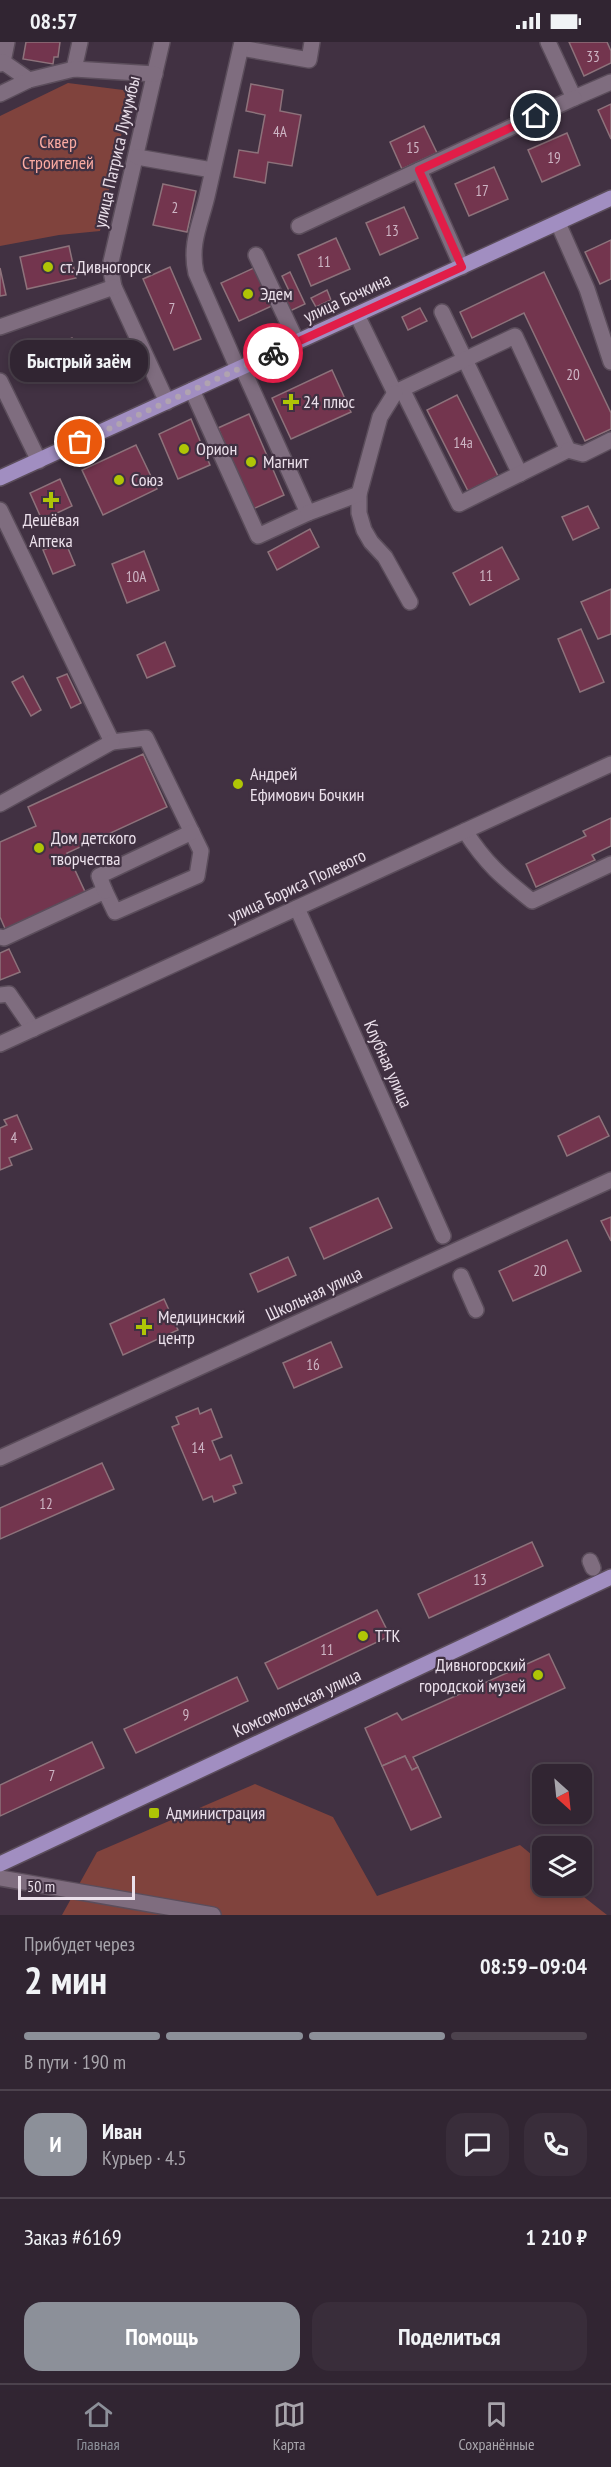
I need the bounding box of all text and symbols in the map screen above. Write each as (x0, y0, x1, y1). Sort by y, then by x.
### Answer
text: 08:57 (30, 7, 78, 35)
house number: 33 (586, 47, 600, 66)
street label: улица Патриса Лумумбы (88, 74, 145, 230)
pin (510, 90, 561, 141)
icon: home (519, 99, 552, 132)
house number: 4А (273, 122, 288, 141)
park label: Сквер Строителей (22, 130, 94, 174)
house number: 15 (406, 138, 420, 157)
house number: 19 (547, 148, 561, 167)
house number: 17 (475, 181, 489, 200)
house number: 2 (172, 198, 178, 217)
house number: 13 (385, 221, 399, 240)
house number: 11 (317, 252, 331, 271)
place label: ст. Дивногорск (60, 255, 151, 278)
marker: ст. Дивногорск (41, 260, 55, 274)
street label: улица Бочкина (300, 267, 394, 328)
place label: Эдем (260, 282, 293, 305)
marker: Эдем (241, 287, 255, 301)
house number: 7 (169, 299, 175, 318)
courier (243, 323, 303, 383)
icon: bike (257, 337, 290, 370)
callout: Быстрый заём (11, 340, 149, 382)
text: Быстрый заём (27, 348, 131, 374)
house number: 20 (566, 365, 580, 384)
place label: 24 плюс (303, 390, 356, 413)
marker: 24 плюс (284, 395, 298, 409)
pin (54, 416, 105, 467)
icon: bag (63, 425, 96, 458)
house number: 14а (453, 433, 473, 452)
place label: Орион (196, 437, 237, 460)
marker: Орион (177, 442, 191, 456)
place label: Магнит (263, 450, 309, 473)
marker: Магнит (244, 455, 258, 469)
place label: Союз (131, 468, 163, 491)
marker: Союз (112, 473, 126, 487)
marker: Дешёвая Аптека (44, 493, 58, 507)
place label: Дешёвая Аптека (23, 508, 79, 552)
house number: 11 (479, 566, 493, 585)
house number: 10А (126, 567, 147, 586)
place label: Андрей Ефимович Бочкин (250, 762, 364, 806)
marker: Андрей Ефимович Бочкин (231, 777, 245, 791)
place label: Дом детского творчества (51, 826, 136, 870)
marker: Дом детского творчества (32, 841, 46, 855)
street label: улица Бориса Полевого (224, 843, 370, 928)
street label: Клубная улица (359, 1017, 418, 1111)
house number: 4 (11, 1128, 18, 1147)
street label: Школьная улица (262, 1261, 366, 1326)
house number: 20 (533, 1261, 547, 1280)
place label: Медицинский центр (158, 1305, 245, 1349)
marker: Медицинский центр (135, 1318, 153, 1336)
house number: 16 (306, 1355, 320, 1374)
house number: 14 (191, 1438, 205, 1457)
house number: 12 (39, 1494, 53, 1513)
house number: 13 (473, 1570, 487, 1589)
place label: ТТК (375, 1624, 400, 1647)
marker: ТТК (356, 1629, 370, 1643)
house number: 11 (320, 1640, 334, 1659)
place label: Дивногорский городской музей (419, 1653, 526, 1697)
street label: Комсомольская улица (229, 1663, 364, 1742)
marker: Дивногорский городской музей (531, 1668, 545, 1682)
house number: 9 (183, 1705, 189, 1724)
north arrow (532, 1764, 592, 1824)
map controls (532, 1764, 592, 1896)
house number: 7 (49, 1766, 55, 1785)
place label: Администрация (166, 1801, 265, 1824)
marker: Администрация (147, 1806, 161, 1820)
button: layers (532, 1836, 592, 1896)
scale bar (18, 1873, 135, 1900)
text: 50 m (27, 1876, 55, 1896)
text: Прибудет через (24, 1931, 135, 1957)
text: 08:59–09:04 (480, 1952, 587, 1980)
text: 2 мин (24, 1954, 107, 2005)
text: В пути · 190 m (24, 2049, 126, 2075)
button: chat (446, 2113, 509, 2176)
button: phone (524, 2113, 587, 2176)
text: Иван (102, 2117, 142, 2145)
text: И (49, 2130, 62, 2158)
text: Курьер · 4.5 (102, 2145, 187, 2171)
text: Заказ #6169 (24, 2223, 122, 2251)
text: 1 210 ₽ (525, 2223, 587, 2251)
button: Помощь (24, 2302, 300, 2371)
button: Поделиться (312, 2302, 587, 2371)
tab: Главная (76, 2398, 120, 2454)
tab: Карта (273, 2398, 306, 2454)
tab: Сохранённые (458, 2398, 535, 2454)

